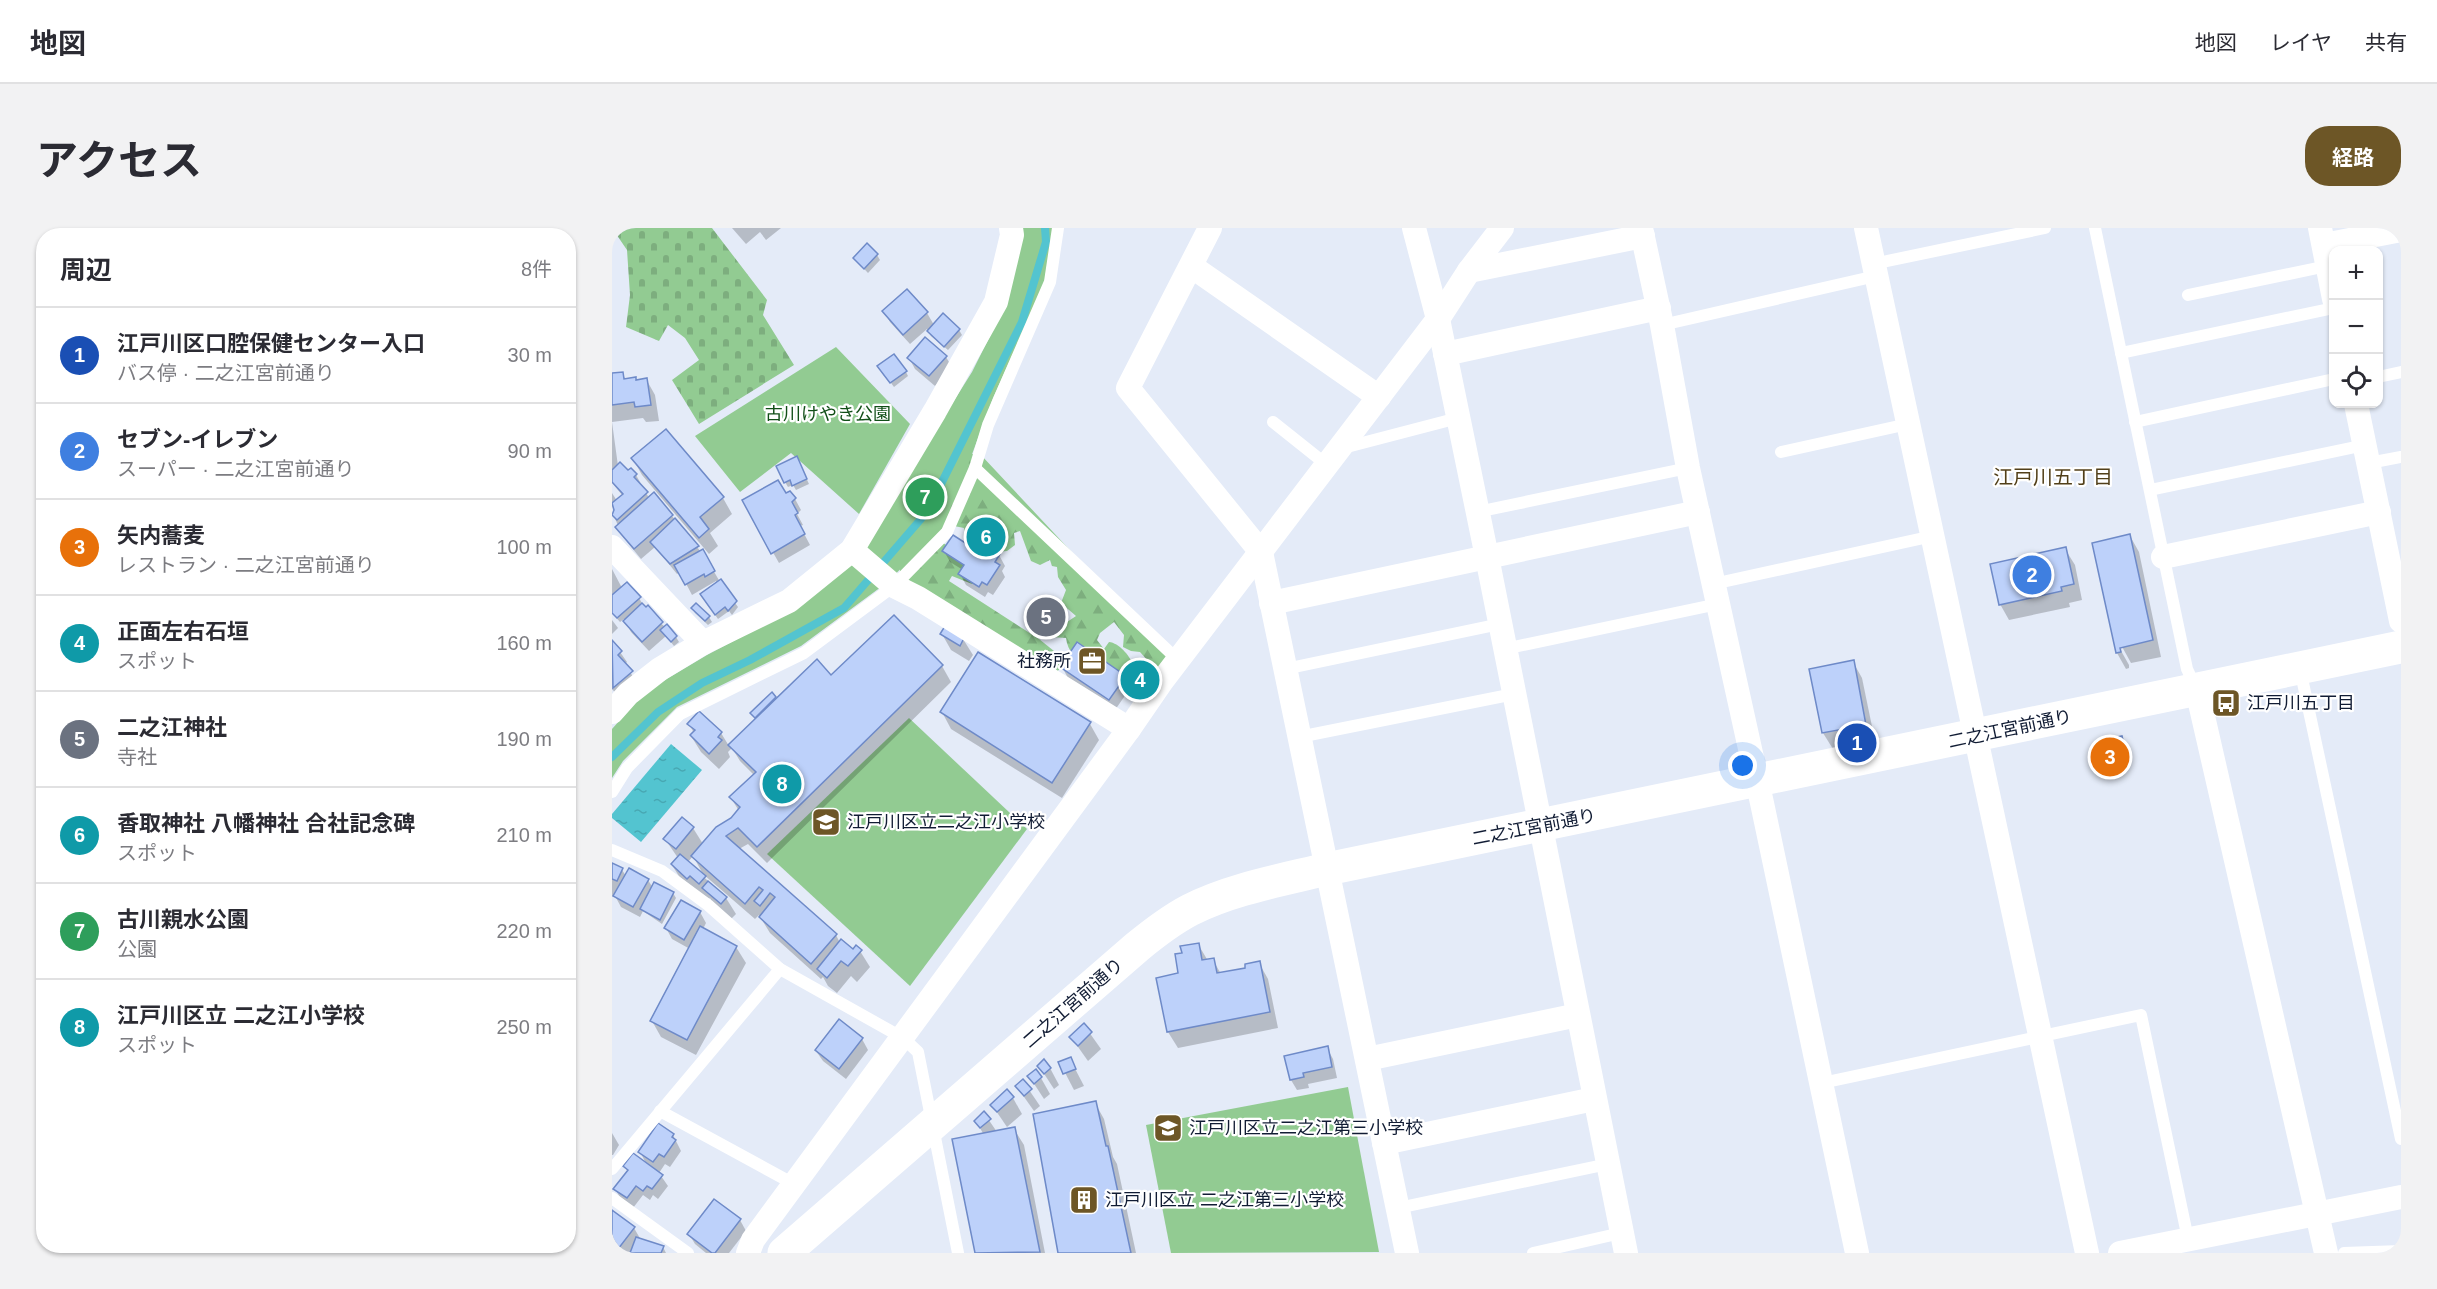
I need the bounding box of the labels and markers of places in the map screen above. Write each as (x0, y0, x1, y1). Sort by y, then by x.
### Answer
pin: 7 (906, 474, 944, 520)
pin: 6 (966, 514, 1006, 560)
pin: 2 (2012, 552, 2052, 598)
pin: 5 (1026, 594, 1066, 640)
office icon: 社務所 (1076, 645, 1108, 677)
place label: 社務所 (1017, 651, 1071, 671)
pin: 4 (1120, 658, 1160, 702)
bus stop icon: 江戸川五丁目 (2210, 687, 2242, 719)
place label: 江戸川五丁目 (2247, 693, 2355, 713)
pin: 1 (1838, 720, 1876, 766)
pin: 3 (2090, 734, 2130, 780)
pin: 8 (762, 762, 802, 806)
school or university icon: 江戸川区立二之江小学校 (810, 806, 842, 838)
place label: 江戸川区立二之江小学校 (847, 812, 1045, 832)
school or university icon: 江戸川区立二之江第三小学校 (1152, 1112, 1184, 1144)
place label: 江戸川区立二之江第三小学校 (1189, 1118, 1423, 1138)
building icon: 江戸川区立 二之江第三小学校 (1068, 1184, 1100, 1216)
place label: 江戸川区立 二之江第三小学校 (1105, 1190, 1344, 1210)

